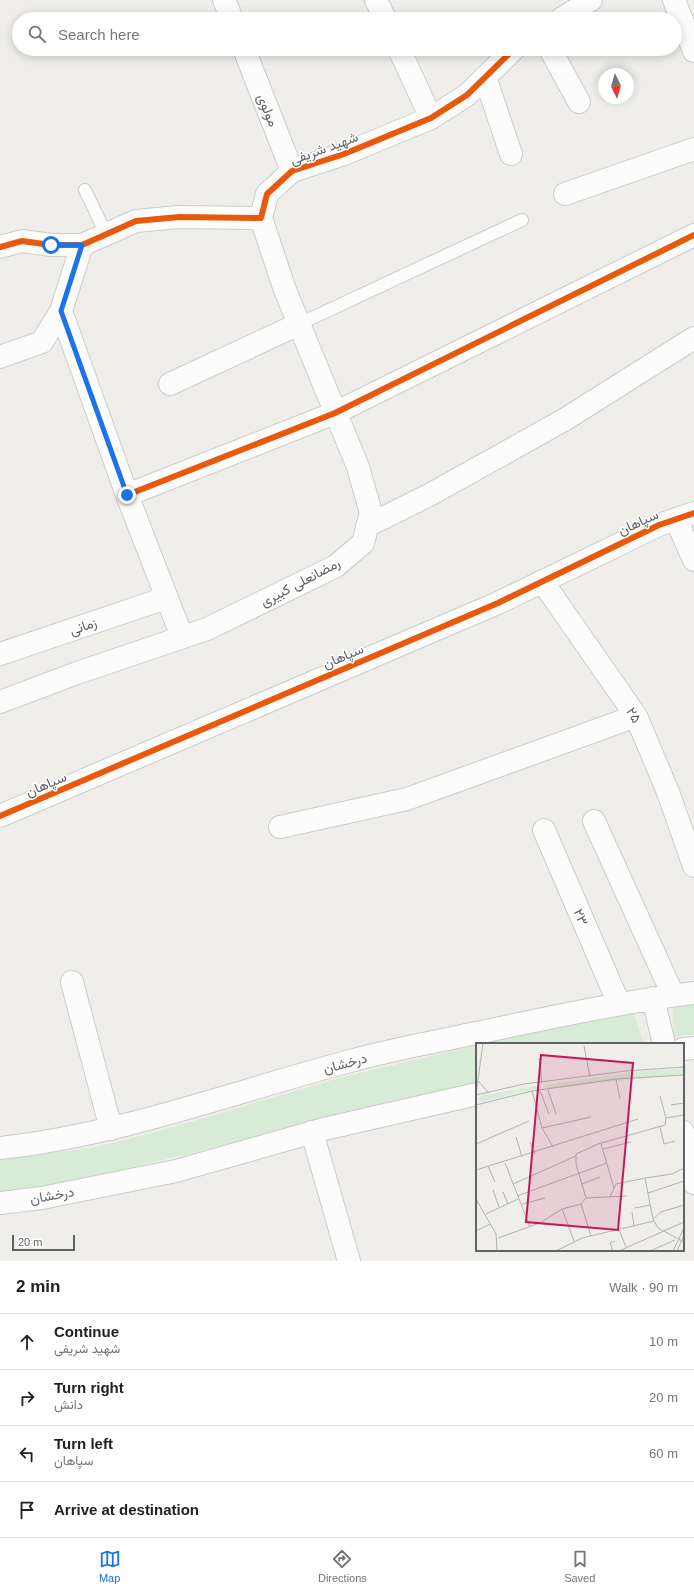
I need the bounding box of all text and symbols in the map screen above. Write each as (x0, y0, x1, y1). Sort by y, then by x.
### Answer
search box (12, 12, 682, 56)
icon: search (26, 23, 48, 45)
text: Search here (58, 26, 140, 43)
north arrow (598, 68, 634, 104)
street label: مولوی (253, 91, 282, 129)
street label: شهید شریفی (288, 128, 361, 169)
route start (42, 236, 60, 254)
route end (118, 486, 136, 504)
street label: سپاهان (615, 506, 662, 540)
street label: رمضانعلی کبیری (257, 554, 343, 611)
street label: زمانی (67, 614, 99, 639)
street label: سپاهان (320, 640, 367, 674)
street label: ۲۵ (623, 704, 645, 726)
street label: سپاهان (23, 768, 70, 802)
street label: ۲۳ (570, 906, 592, 928)
inset map (476, 1043, 684, 1251)
street label: درخشان (321, 1049, 369, 1077)
street label: درخشان (29, 1183, 76, 1208)
scale bar (12, 1233, 75, 1252)
text: 20 m (18, 1236, 42, 1248)
text: 2 min (16, 1277, 60, 1296)
text: Walk · 90 m (609, 1280, 678, 1295)
text: Continue (54, 1323, 119, 1340)
icon: ahead (16, 1331, 38, 1353)
text: 10 m (649, 1334, 678, 1349)
text: شهید شریفی (54, 1341, 120, 1356)
text: Turn right (54, 1379, 124, 1396)
icon: right (16, 1387, 38, 1409)
text: 20 m (649, 1390, 678, 1405)
text: دانش (54, 1397, 83, 1412)
text: Turn left (54, 1435, 113, 1452)
icon: left (16, 1443, 38, 1465)
text: 60 m (649, 1446, 678, 1461)
text: سپاهان (54, 1453, 94, 1468)
icon: arrive (16, 1499, 38, 1521)
text: Arrive at destination (54, 1501, 199, 1518)
tab: Map (99, 1548, 121, 1584)
tab: Directions (318, 1548, 367, 1584)
tab: Saved (564, 1548, 595, 1584)

